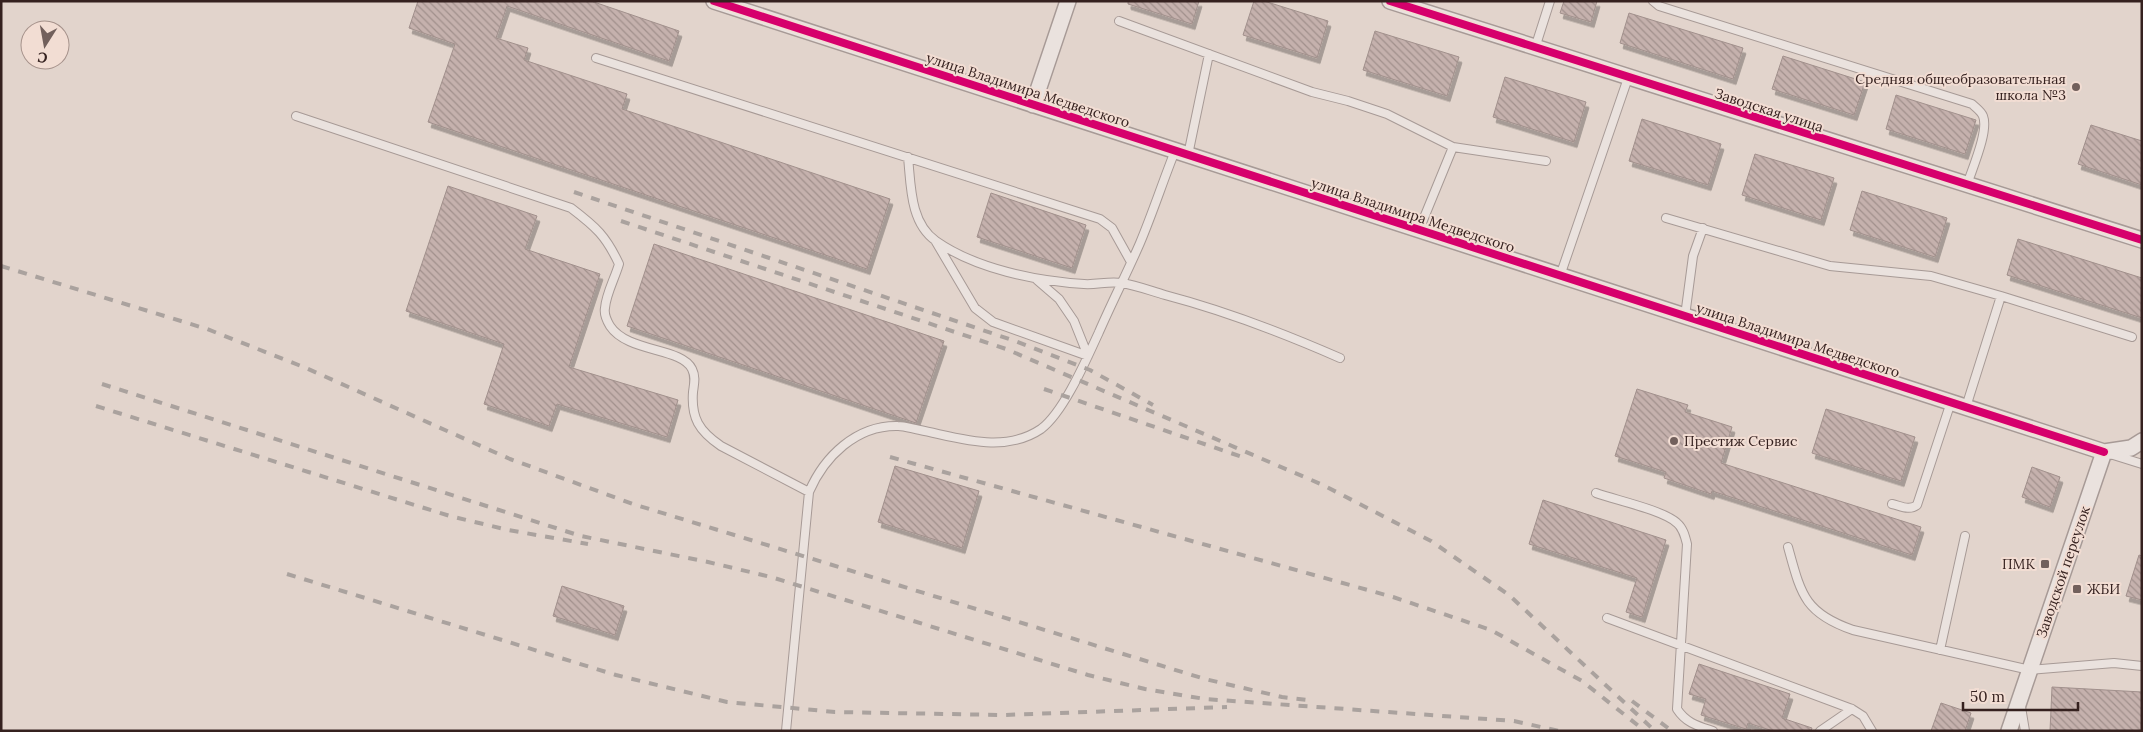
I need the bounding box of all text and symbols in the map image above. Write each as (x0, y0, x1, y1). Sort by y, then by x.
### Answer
north arrow (20, 20, 70, 70)
text: С (36, 48, 49, 68)
street label: улица Владимира Медведского (924, 49, 1132, 131)
place label: Cредняя общеобразовательная школа №3 (1855, 70, 2066, 104)
marker: Cредняя общеобразовательная школа №3 (2070, 81, 2082, 93)
street label: Заводская улица (1712, 84, 1826, 136)
street label: улица Владимира Медведского (1309, 174, 1517, 256)
street label: улица Владимира Медведского (1694, 299, 1902, 381)
place label: Престиж Сервис (1684, 432, 1797, 450)
marker: Престиж Сервис (1668, 435, 1680, 447)
street label: Заводской переулок (2032, 503, 2094, 640)
place label: ПМК (2002, 555, 2035, 573)
marker: ПМК (2039, 558, 2051, 570)
place label: ЖБИ (2087, 580, 2120, 598)
marker: ЖБИ (2071, 583, 2083, 595)
scale bar (1963, 680, 2078, 712)
text: 50 m (1970, 687, 2005, 706)

